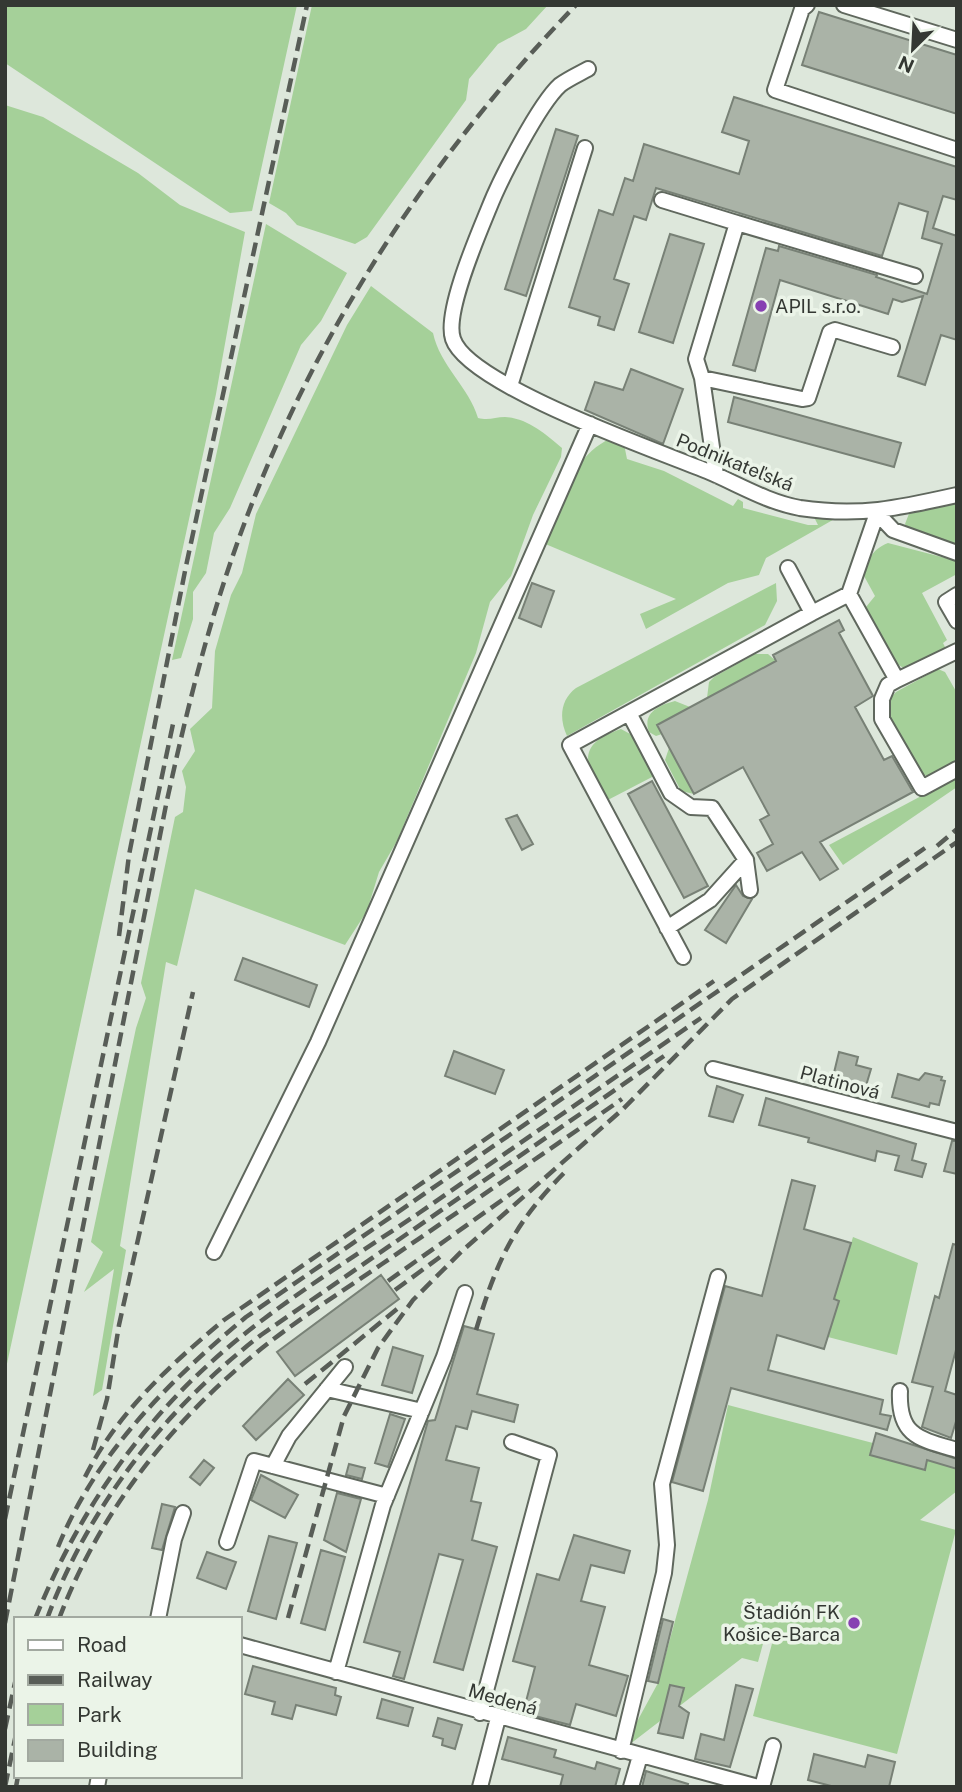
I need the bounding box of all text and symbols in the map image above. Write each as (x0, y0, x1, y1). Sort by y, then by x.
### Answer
north arrow (878, 14, 948, 84)
text: N (895, 51, 917, 78)
place label: APIL s.r.o. (775, 295, 861, 317)
marker: APIL s.r.o. (753, 298, 769, 314)
street label: Podnikateľská (673, 429, 797, 495)
street label: Platinová (798, 1061, 882, 1103)
place label: Štadión FK Košice-Barca (723, 1601, 840, 1645)
marker: Štadión FK Košice-Barca (846, 1615, 862, 1631)
legend (14, 1617, 242, 1778)
text: Road (77, 1632, 127, 1657)
text: Railway (77, 1667, 153, 1692)
street label: Medená (466, 1679, 540, 1719)
text: Park (77, 1702, 122, 1727)
text: Building (77, 1737, 158, 1762)

